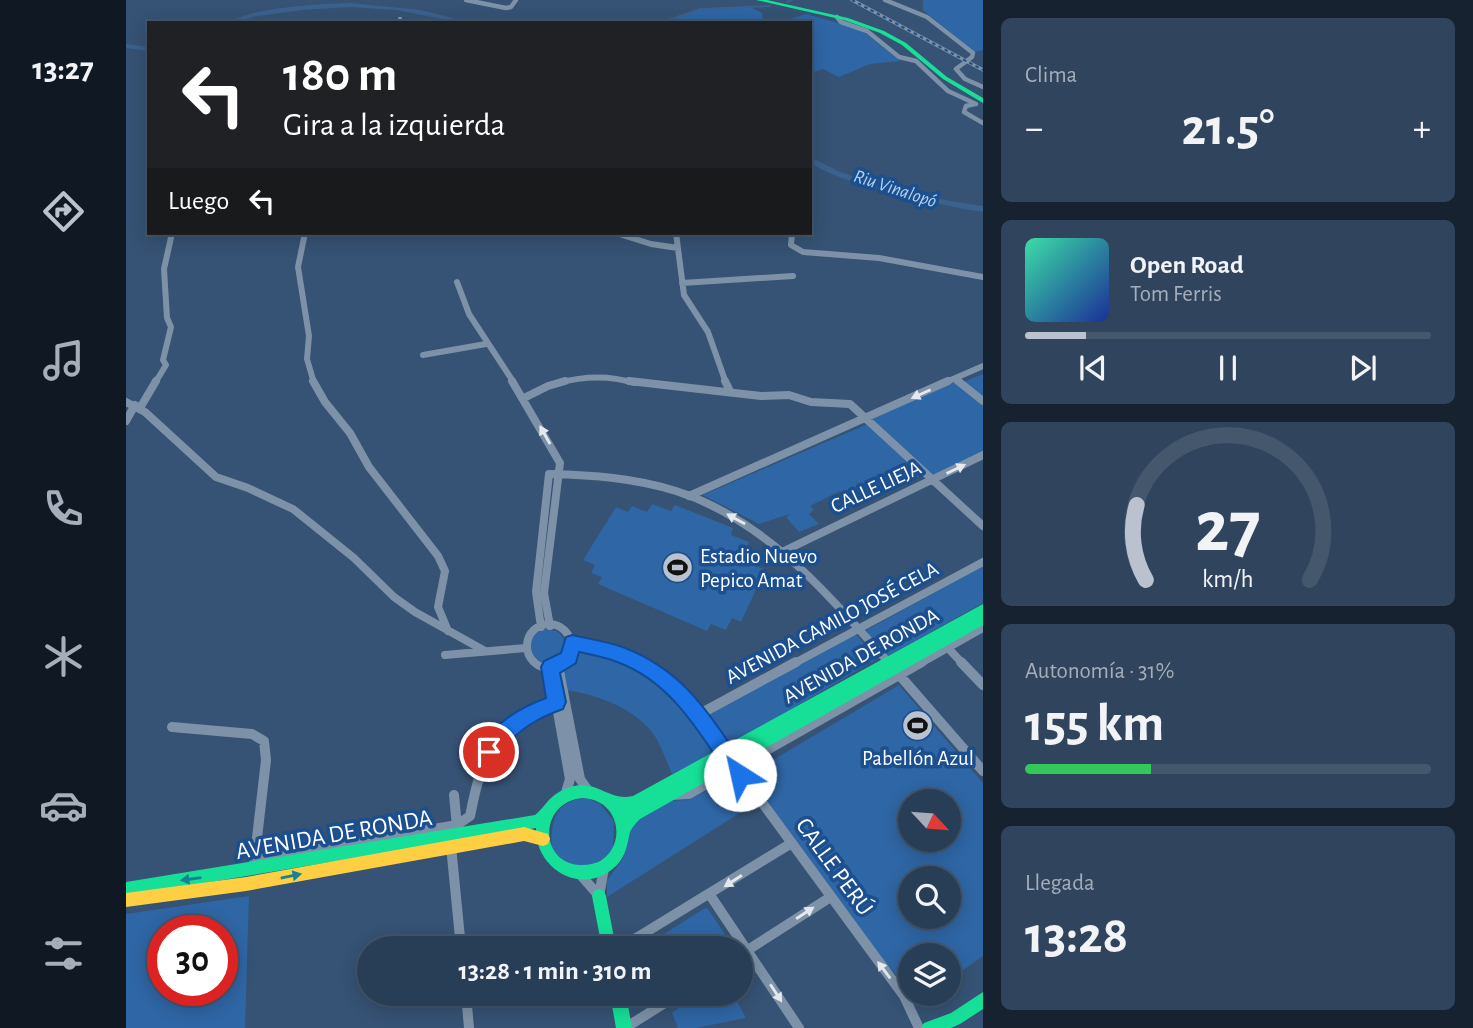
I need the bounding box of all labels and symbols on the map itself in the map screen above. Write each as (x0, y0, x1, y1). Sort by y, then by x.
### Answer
water label: Riu Vinalopó (851, 167, 939, 211)
one-way arrow (910, 389, 931, 400)
one-way arrow (539, 426, 551, 445)
street label: CALLE LIEJA (827, 457, 925, 517)
one-way arrow (946, 463, 966, 474)
one-way arrow (726, 513, 745, 525)
place label: Estadio Nuevo Pepico Amat (700, 546, 817, 591)
sports icon: Estadio Nuevo Pepico Amat (660, 551, 694, 585)
street label: AVENIDA CAMILO JOSÉ CELA (721, 556, 942, 688)
street label: AVENIDA DE RONDA (780, 605, 942, 707)
sports icon: Pabellón Azul (901, 709, 935, 743)
pin (459, 722, 519, 782)
position arrow (703, 738, 777, 812)
place label: Pabellón Azul (862, 748, 974, 769)
north arrow (898, 789, 961, 852)
street label: AVENIDA DE RONDA (234, 806, 434, 864)
street label: CALLE PERÚ (791, 813, 879, 920)
one-way arrow (280, 870, 302, 881)
one-way arrow (180, 874, 202, 885)
one-way arrow (723, 874, 742, 887)
one-way arrow (796, 907, 815, 920)
speed limit sign: 30 (147, 915, 238, 1006)
one-way arrow (876, 961, 891, 979)
one-way arrow (769, 983, 782, 1002)

